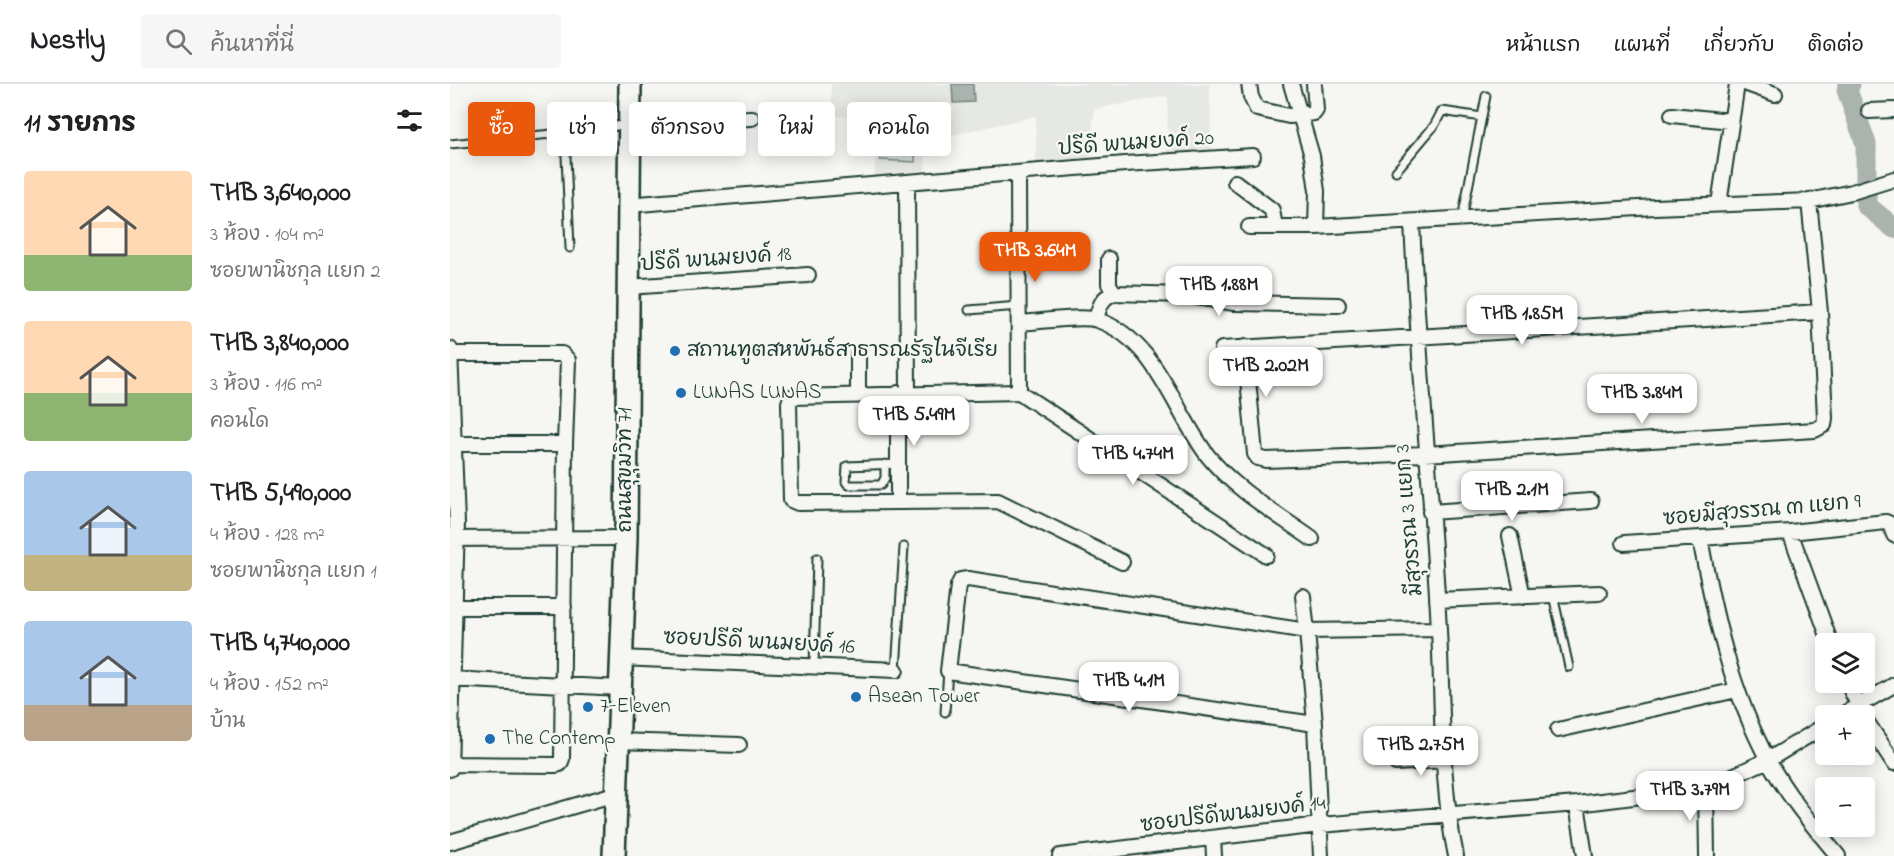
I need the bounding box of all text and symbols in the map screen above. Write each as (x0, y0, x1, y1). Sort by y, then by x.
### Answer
search box (141, 14, 561, 68)
text: Nestly (30, 21, 105, 62)
icon: search (162, 25, 195, 58)
text: ค้นหาที่นี่ (210, 30, 294, 62)
text: หน้าแรก (1506, 31, 1581, 61)
text: แผนที่ (1614, 31, 1670, 61)
text: เกี่ยวกับ (1703, 31, 1775, 61)
text: ติดต่อ (1808, 31, 1864, 61)
chip: ซื้อ (468, 102, 535, 156)
chip: เช่า (547, 102, 617, 156)
chip: ตัวกรอง (629, 102, 746, 156)
chip: ใหม่ (758, 102, 835, 156)
chip: คอนโด (847, 102, 951, 156)
icon: filters (393, 104, 426, 137)
text: 11 รายการ (24, 106, 136, 144)
street label: ปรีดี พนมยงค์ 20 (1057, 124, 1215, 164)
text: THB 3,640,000 (210, 175, 351, 213)
icon: home (72, 195, 144, 267)
text: 3 ห้อง · 104 m² (210, 221, 324, 250)
pin: THB 3.64M (966, 232, 1104, 283)
text: THB 3.64M (993, 237, 1077, 266)
street label: ปรีดี พนมยงค์ 18 (640, 240, 793, 280)
text: ซอยพานิชกุล แยก 2 (210, 258, 381, 287)
pin: THB 1.88M (1150, 266, 1288, 317)
text: THB 1.88M (1179, 271, 1259, 300)
pin: THB 1.85M (1453, 295, 1591, 346)
text: THB 1.85M (1480, 300, 1564, 329)
text: THB 3,840,000 (210, 325, 349, 363)
place label: สถานทูตสหพันธ์สาธารณรัฐไนจีเรีย (687, 336, 998, 366)
marker: สถานทูตสหพันธ์สาธารณรัฐไนจีเรีย (668, 344, 682, 358)
icon: home (72, 345, 144, 417)
pin: THB 2.02M (1197, 347, 1335, 398)
text: THB 2.02M (1223, 352, 1309, 381)
text: 3 ห้อง · 116 m² (210, 371, 322, 400)
pin: THB 3.84M (1573, 374, 1711, 425)
place label: LUNAS LUNAS (693, 378, 822, 408)
text: THB 3.84M (1601, 379, 1683, 408)
marker: LUNAS LUNAS (674, 386, 688, 400)
pin: THB 5.49M (845, 396, 983, 447)
text: THB 5.49M (872, 401, 956, 430)
street label: ถนนสุขุมวิท 71 (611, 407, 641, 533)
text: คอนโด (210, 408, 269, 437)
pin: THB 4.74M (1064, 435, 1202, 486)
text: THB 4.74M (1092, 440, 1174, 469)
street label: มีสุวรรณ 3 แยก 3 (1388, 443, 1432, 597)
pin: THB 2.1M (1450, 471, 1574, 522)
text: THB 5,490,000 (210, 475, 351, 513)
text: THB 2.1M (1475, 476, 1549, 505)
street label: ซอยมีสุวรรณ ๓ แยก 9 (1662, 487, 1863, 535)
icon: home (72, 495, 144, 567)
text: 4 ห้อง · 128 m² (210, 521, 325, 550)
text: ซอยพานิชกุล แยก 1 (210, 558, 377, 587)
street label: ซอยปรีดี พนมยงค์ 16 (662, 623, 856, 663)
text: THB 4,740,000 (210, 625, 350, 663)
map controls (1815, 633, 1875, 837)
button: layers (1815, 633, 1875, 693)
icon: home (72, 645, 144, 717)
pin: THB 4.1M (1067, 662, 1191, 713)
text: THB 4.1M (1093, 667, 1165, 696)
text: 4 ห้อง · 152 m² (210, 671, 329, 700)
place label: Asean Tower (868, 682, 980, 712)
marker: Asean Tower (849, 690, 863, 704)
place label: 7-Eleven (600, 692, 671, 722)
marker: 7-Eleven (581, 700, 595, 714)
button: + (1815, 705, 1875, 765)
text: บ้าน (210, 708, 245, 737)
place label: The Contemp (502, 724, 616, 754)
pin: THB 2.75M (1352, 726, 1490, 777)
text: THB 2.75M (1377, 731, 1465, 760)
marker: The Contemp (483, 732, 497, 746)
pin: THB 3.79M (1621, 771, 1759, 822)
text: THB 3.79M (1650, 776, 1730, 805)
button: − (1815, 777, 1875, 837)
street label: ซอยปรีดีพนมยงค์ 14 (1139, 789, 1328, 841)

